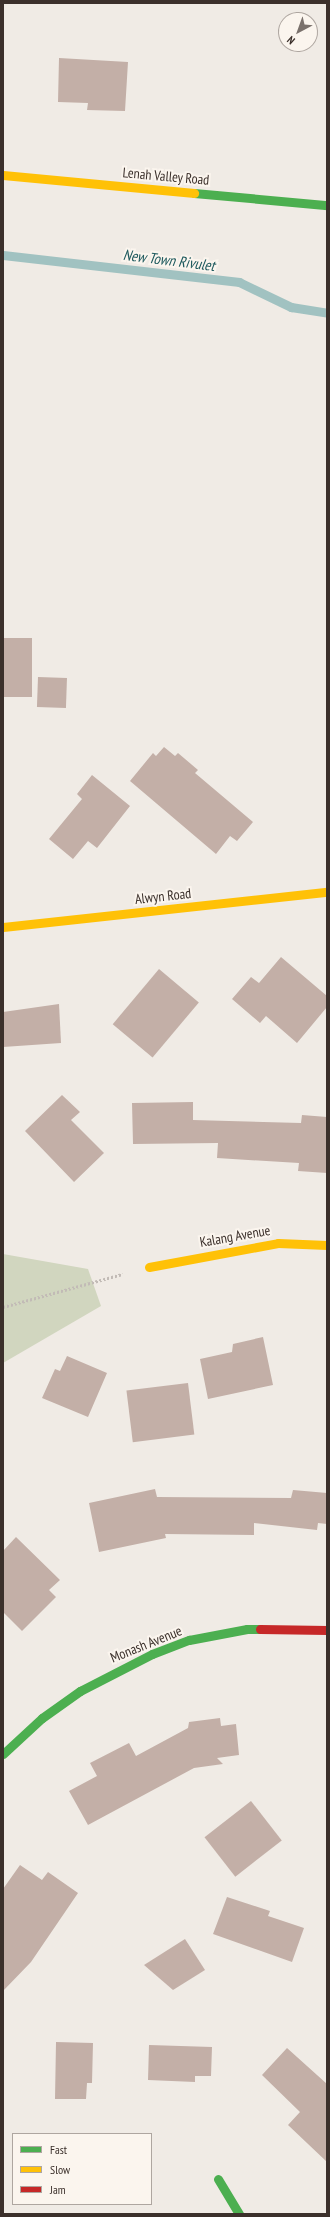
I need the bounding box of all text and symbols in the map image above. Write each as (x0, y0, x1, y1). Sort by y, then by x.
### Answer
north arrow (278, 12, 318, 52)
text: N (284, 33, 298, 48)
street label: Lenah Valley Road (122, 164, 210, 188)
water label: New Town Rivulet (122, 245, 216, 275)
street label: Alwyn Road (134, 885, 192, 907)
street label: Kalang Avenue (198, 1222, 272, 1250)
street label: Monash Avenue (108, 1622, 184, 1666)
legend (12, 2133, 152, 2205)
text: Fast (50, 2142, 67, 2157)
text: Slow (50, 2162, 70, 2177)
text: Jam (50, 2182, 66, 2197)

